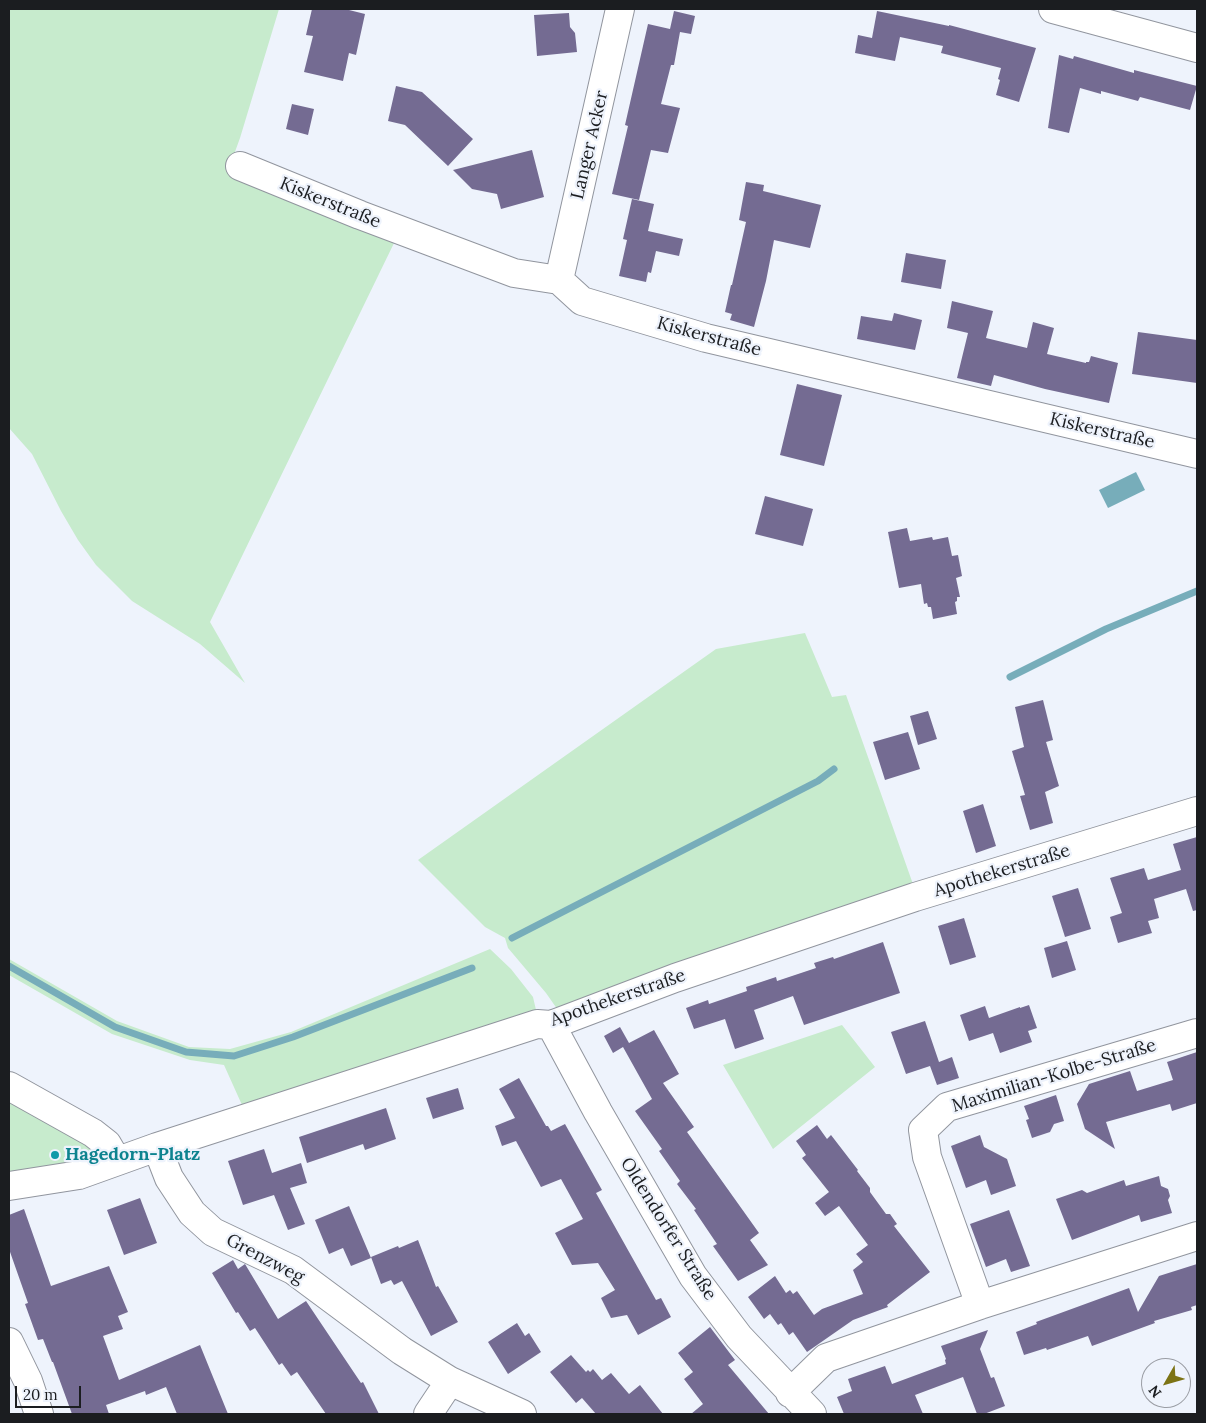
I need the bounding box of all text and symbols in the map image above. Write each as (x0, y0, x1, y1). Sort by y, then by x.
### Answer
street label: Langer Acker (567, 88, 613, 202)
street label: Kiskerstraße (276, 173, 384, 233)
street label: Kiskerstraße (655, 313, 763, 361)
street label: Kiskerstraße (1047, 408, 1157, 454)
street label: Apothekerstraße (931, 840, 1073, 902)
street label: Apothekerstraße (548, 965, 688, 1031)
street label: Maximilian-Kolbe-Straße (949, 1035, 1159, 1117)
place label: Hagedorn-Platz (65, 1144, 200, 1166)
marker: Hagedorn-Platz (49, 1149, 61, 1161)
street label: Oldendorfer Straße (615, 1154, 721, 1304)
street label: Grenzweg (222, 1229, 308, 1289)
north arrow (1141, 1358, 1191, 1408)
scale bar (18, 1376, 84, 1408)
text: N (1145, 1382, 1165, 1401)
text: 20 m (23, 1385, 58, 1404)

